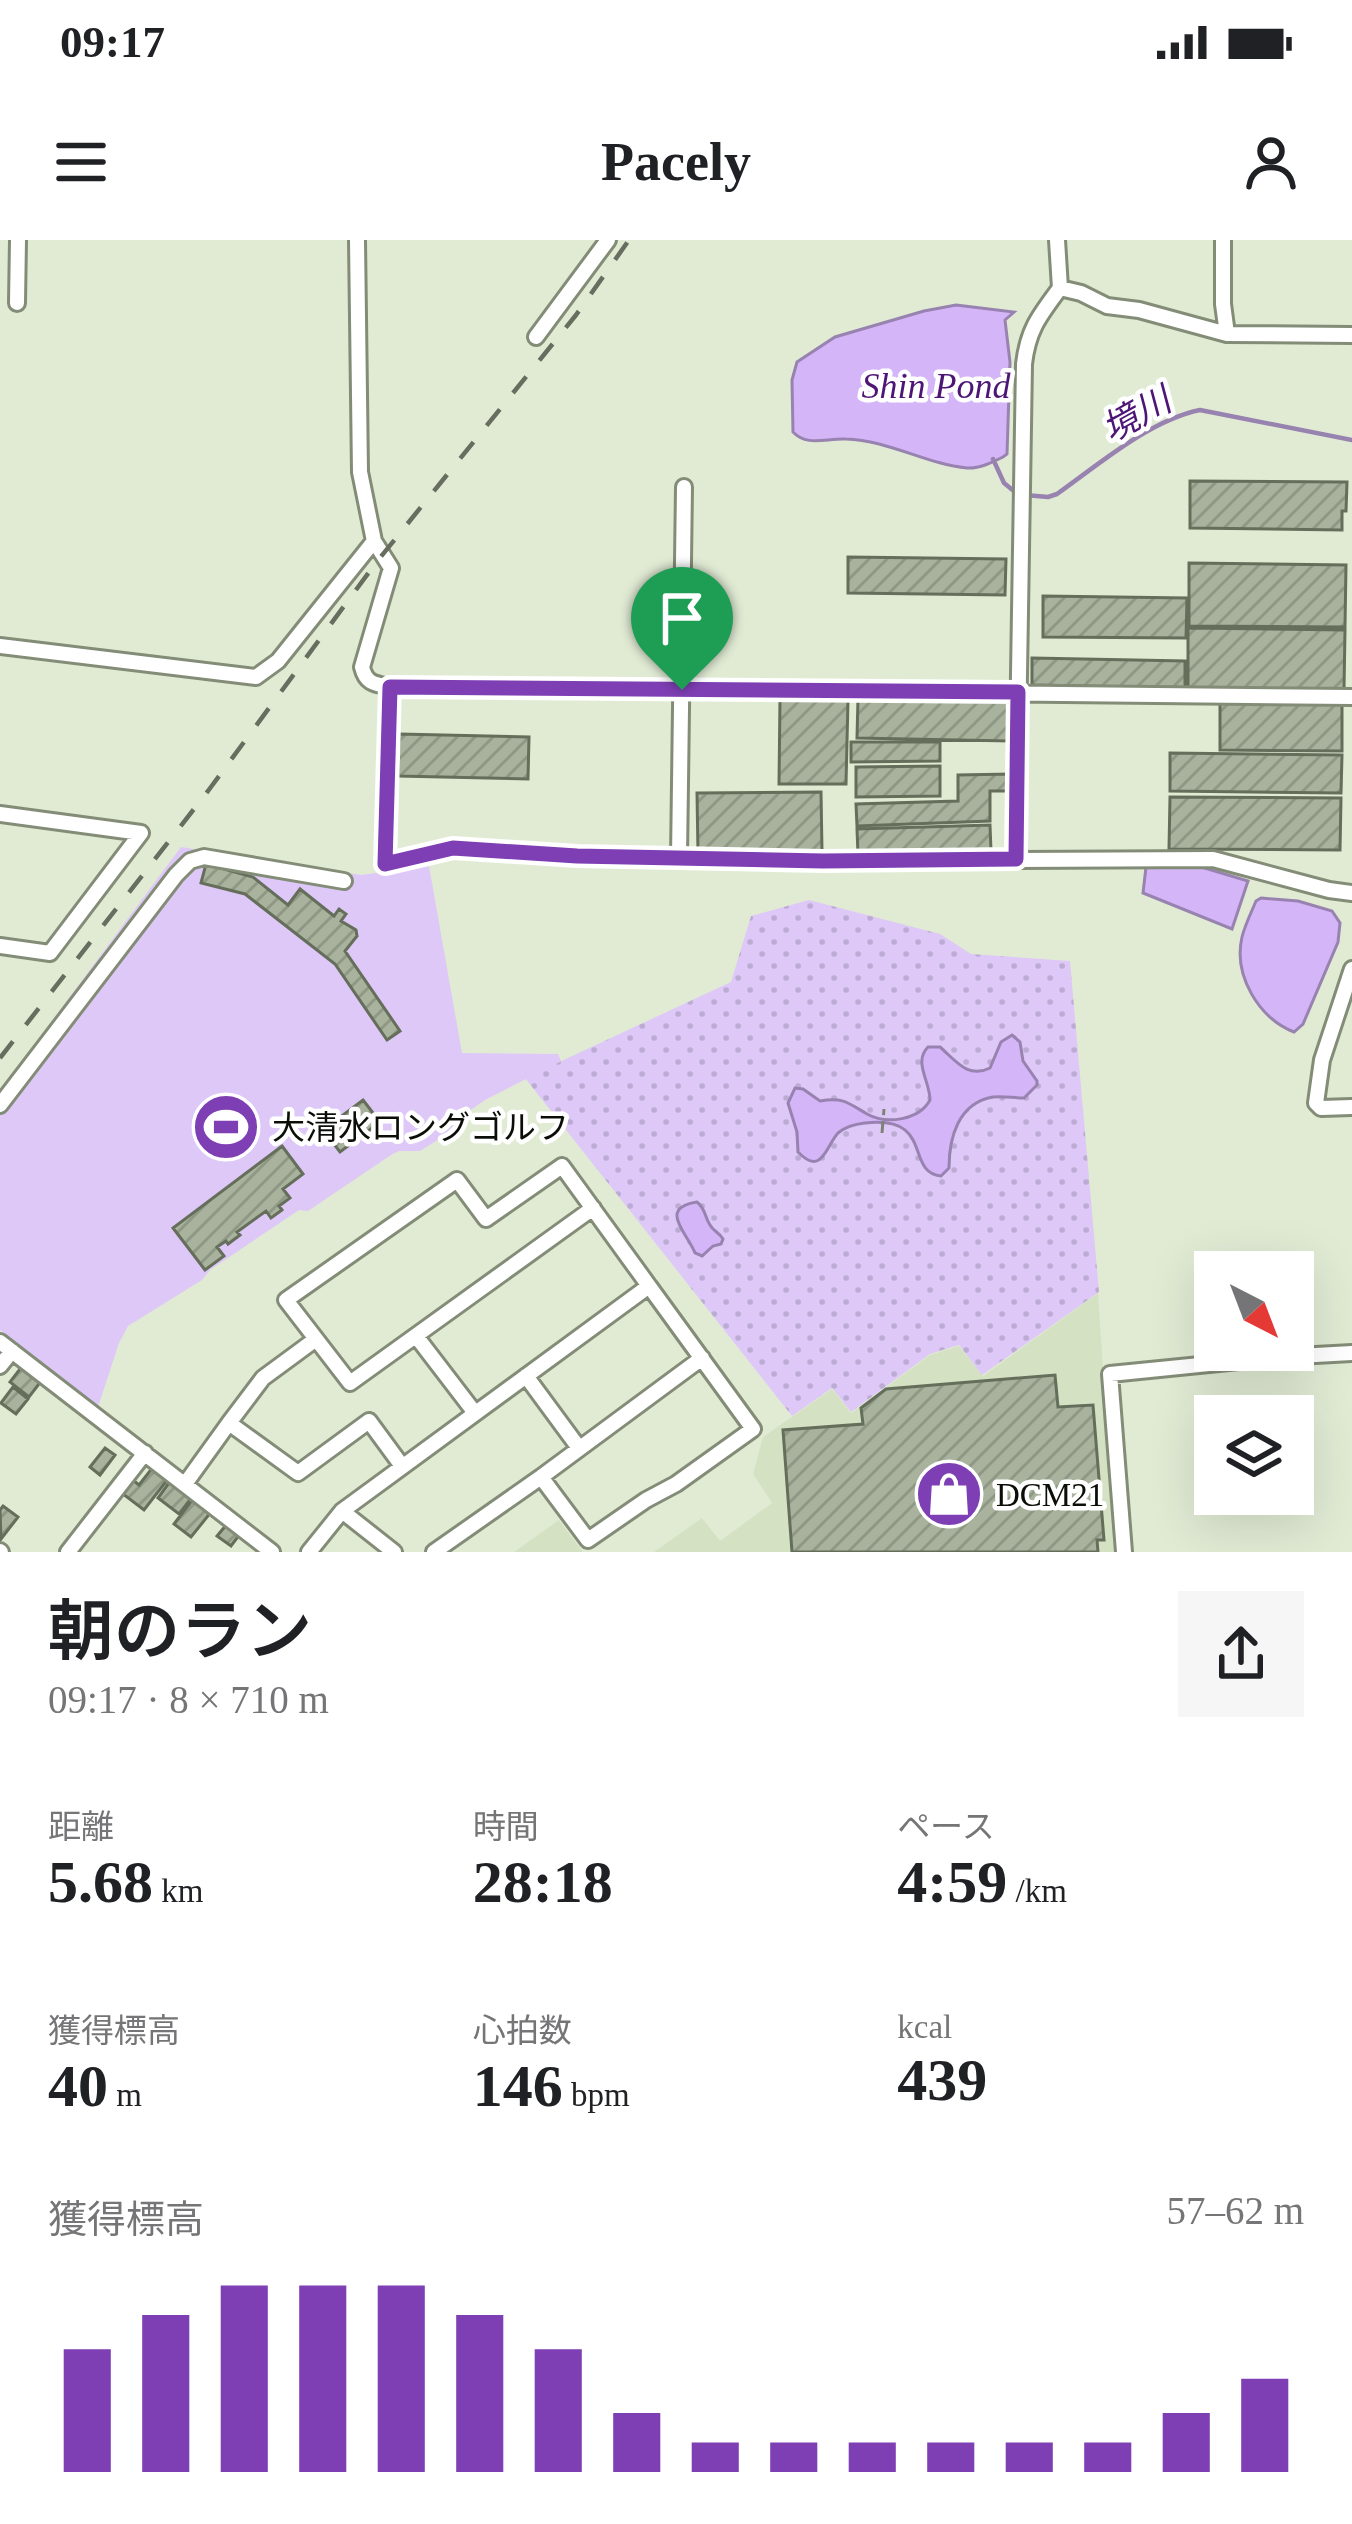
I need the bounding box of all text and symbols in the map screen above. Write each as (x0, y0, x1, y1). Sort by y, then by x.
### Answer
text: 09:17 (60, 17, 165, 67)
icon: menu (48, 129, 114, 195)
icon: person (1238, 129, 1304, 195)
text: Pacely (601, 132, 751, 192)
water label: Shin Pond (862, 366, 1011, 406)
water label: 境川 (1095, 378, 1181, 450)
pin (631, 567, 733, 690)
icon: arrive (649, 585, 715, 651)
sports icon: 大清水ロングゴルフ (191, 1092, 261, 1162)
place label: 大清水ロングゴルフ (272, 1110, 569, 1146)
north arrow (1194, 1251, 1314, 1371)
map controls (1194, 1251, 1314, 1515)
button: layers (1194, 1395, 1314, 1515)
shop icon: DCM21 (914, 1459, 984, 1529)
place label: DCM21 (996, 1477, 1104, 1513)
button: share (1178, 1591, 1304, 1717)
text: 朝のラン (48, 1595, 312, 1668)
text: 09:17 · 8 × 710 m (48, 1678, 329, 1721)
text: 距離 (48, 1809, 114, 1845)
text: 時間 (473, 1809, 539, 1845)
text: ペース (897, 1809, 995, 1845)
text: 5.68 (48, 1849, 153, 1915)
text: 28:18 (473, 1849, 613, 1915)
text: 4:59 (897, 1849, 1007, 1915)
text: km (153, 1873, 203, 1909)
text: /km (1007, 1873, 1067, 1909)
text: kcal (897, 2009, 952, 2045)
text: 獲得標高 (48, 2013, 180, 2049)
text: 心拍数 (473, 2013, 572, 2049)
text: 439 (897, 2047, 987, 2113)
text: 40 (48, 2053, 108, 2119)
text: 146 (473, 2053, 563, 2119)
text: m (108, 2077, 142, 2113)
text: bpm (563, 2077, 630, 2113)
text: 57–62 m (1166, 2189, 1304, 2232)
text: 獲得標高 (48, 2198, 204, 2241)

